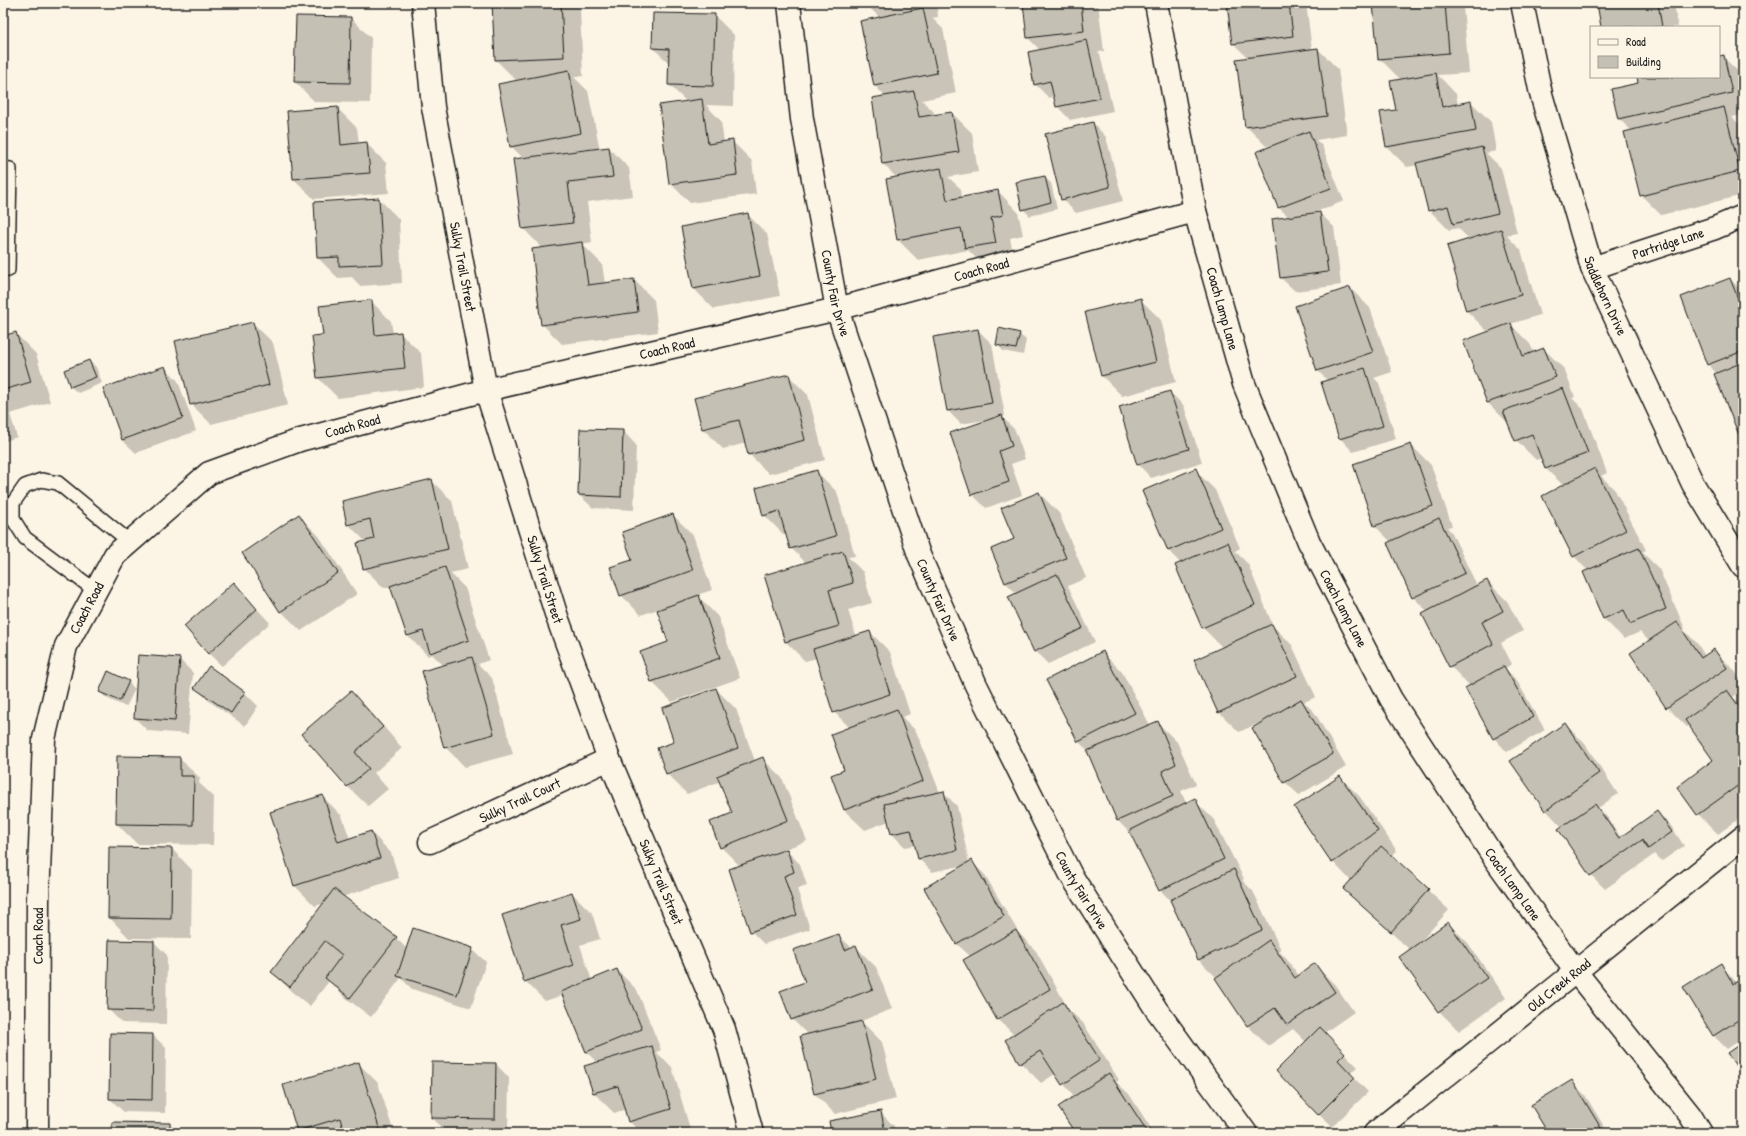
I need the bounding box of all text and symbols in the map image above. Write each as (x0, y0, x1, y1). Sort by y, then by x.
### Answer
legend (1590, 26, 1720, 78)
text: Road (1626, 33, 1646, 50)
text: Building (1626, 53, 1661, 70)
street label: Sulky Trail Street (446, 220, 481, 313)
street label: Partridge Lane (1630, 222, 1707, 263)
street label: County Fair Drive (817, 248, 856, 339)
street label: Coach Road (951, 252, 1011, 286)
street label: Saddlehorn Drive (1580, 254, 1632, 339)
street label: Coach Lamp Lane (1202, 265, 1244, 353)
street label: Coach Road (637, 332, 697, 363)
street label: Coach Road (323, 409, 383, 442)
street label: Sulky Trail Street (523, 533, 569, 626)
street label: County Fair Drive (913, 555, 966, 644)
street label: Coach Lamp Lane (1316, 566, 1372, 651)
street label: Coach Road (64, 578, 108, 637)
street label: Sulky Trail Court (476, 773, 563, 827)
street label: Sulky Trail Street (635, 836, 688, 927)
street label: Coach Lamp Lane (1481, 843, 1546, 924)
street label: County Fair Drive (1051, 848, 1113, 933)
street label: Coach Road (28, 907, 47, 964)
street label: Old Creek Road (1523, 953, 1595, 1016)

